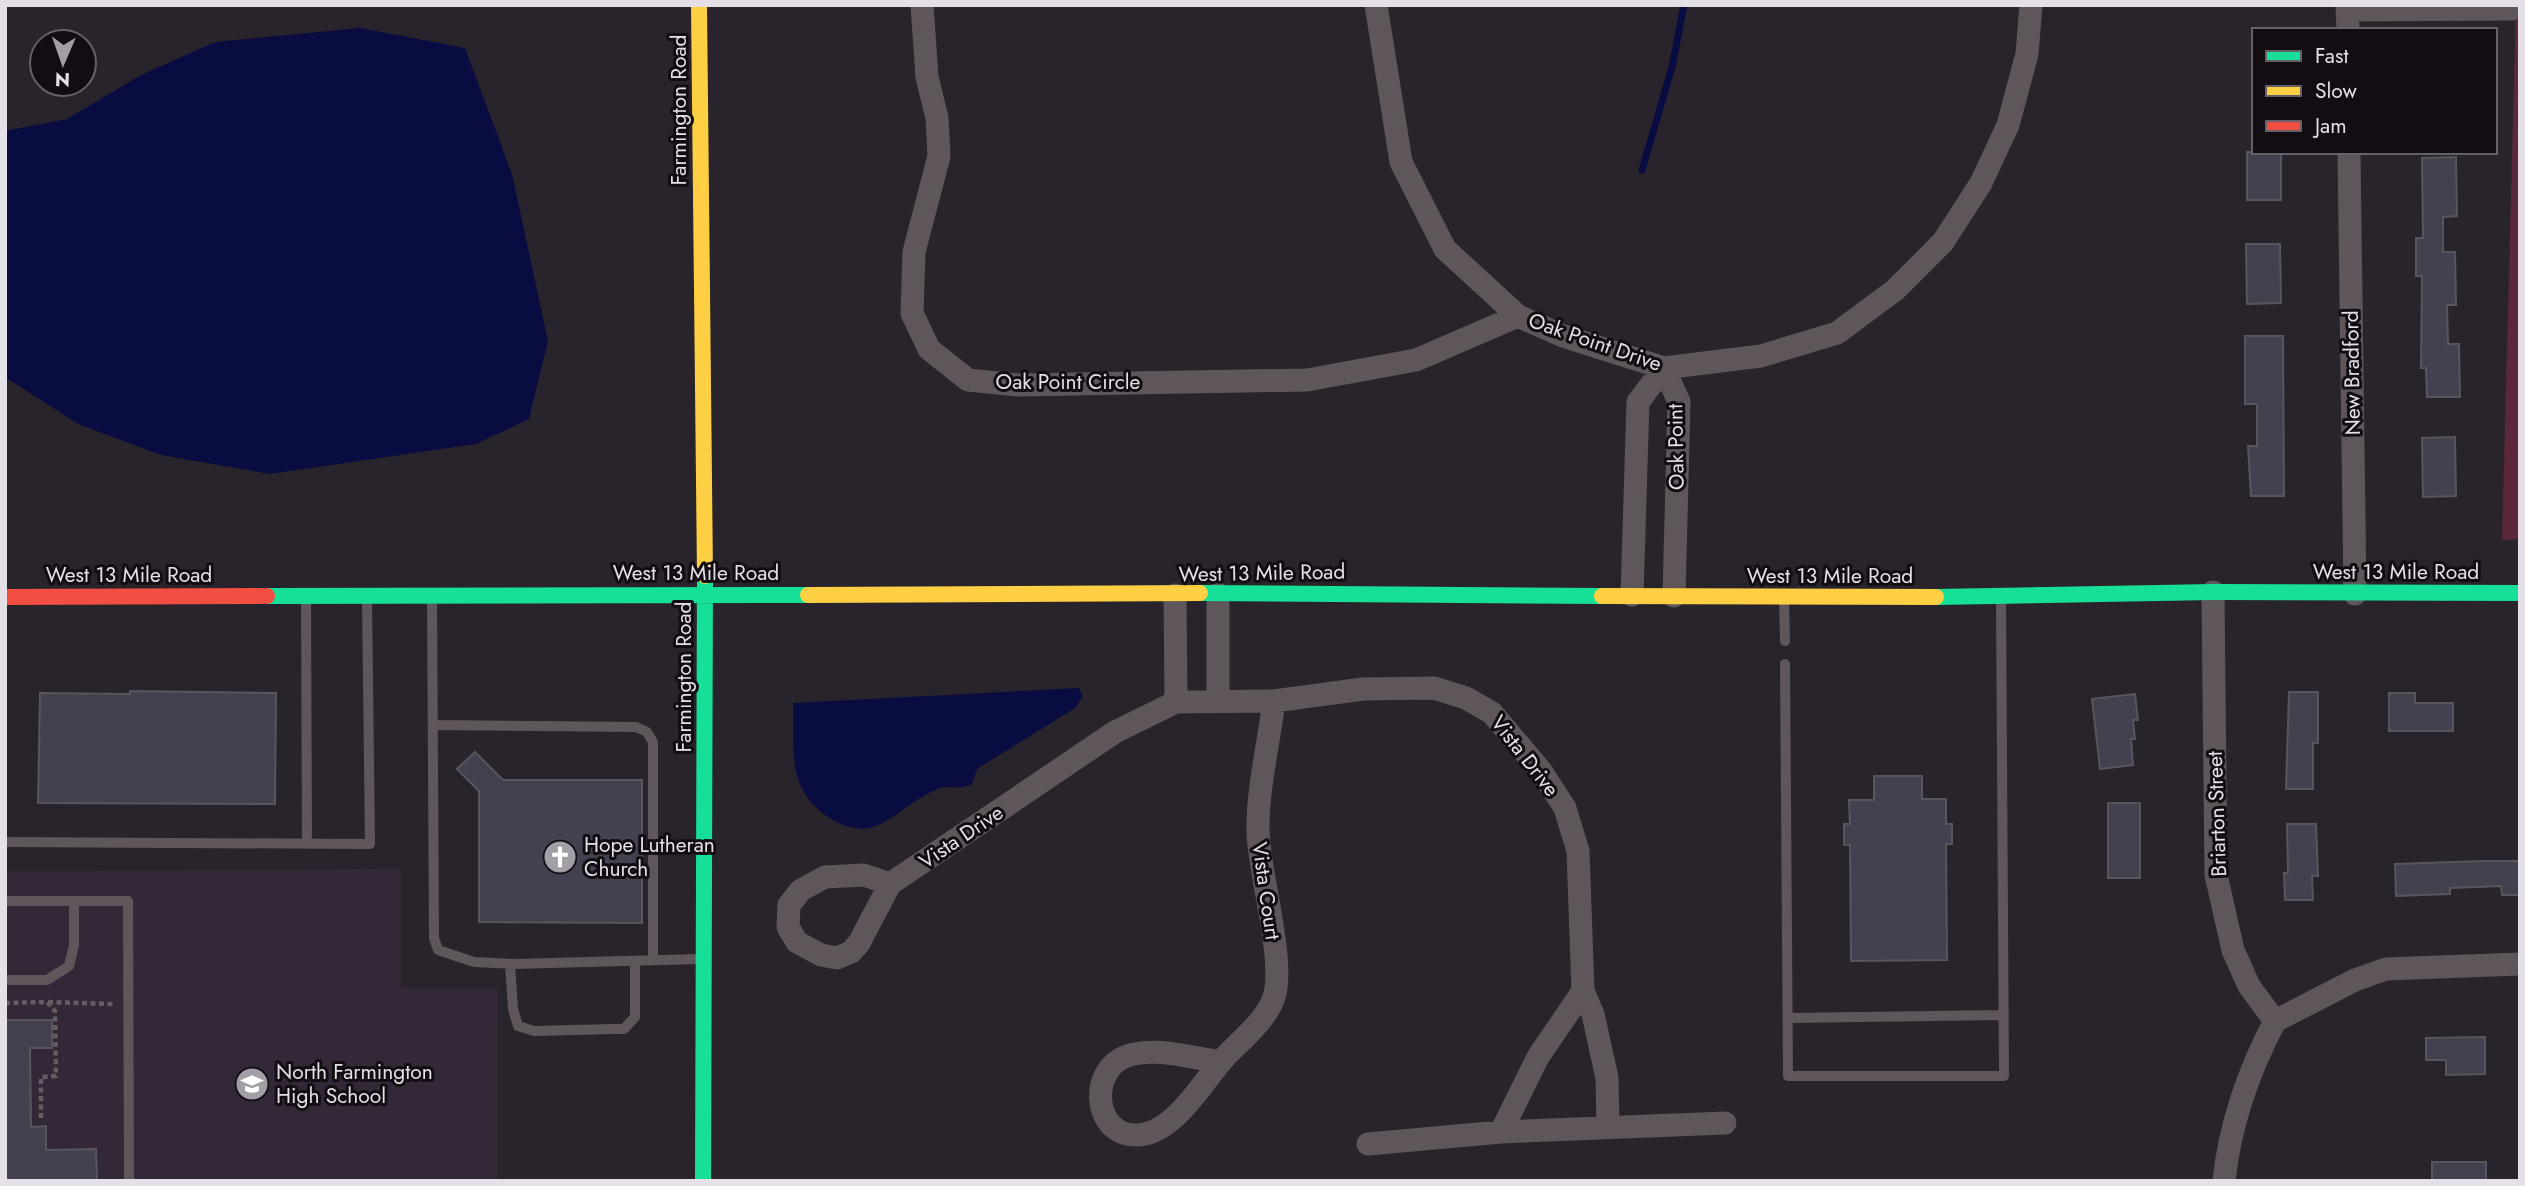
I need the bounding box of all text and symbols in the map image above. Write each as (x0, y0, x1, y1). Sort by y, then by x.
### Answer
north arrow (28, 28, 98, 98)
legend (2252, 28, 2497, 154)
street label: Farmington Road (664, 34, 694, 186)
text: Fast (2315, 41, 2348, 71)
text: N (54, 66, 70, 93)
text: Slow (2315, 76, 2357, 106)
text: Jam (2312, 111, 2347, 141)
street label: Oak Point Drive (1524, 305, 1666, 379)
street label: New Bradford (2336, 310, 2368, 436)
street label: Oak Point Circle (996, 367, 1141, 397)
street label: Oak Point (1660, 404, 1692, 490)
street label: West 13 Mile Road (1178, 557, 1346, 589)
street label: West 13 Mile Road (2313, 557, 2479, 587)
street label: West 13 Mile Road (613, 558, 779, 588)
street label: West 13 Mile Road (46, 560, 212, 590)
street label: West 13 Mile Road (1747, 561, 1913, 591)
street label: Farmington Road (669, 601, 699, 753)
street label: Vista Drive (1484, 709, 1566, 803)
street label: Briarton Street (2200, 751, 2234, 877)
street label: Vista Drive (913, 798, 1009, 876)
place label: Hope Lutheran Church (584, 830, 715, 884)
church icon: Hope Lutheran Church (541, 838, 579, 876)
street label: Vista Court (1244, 840, 1288, 942)
place label: North Farmington High School (276, 1057, 433, 1111)
school or university icon: North Farmington High School (233, 1065, 271, 1103)

